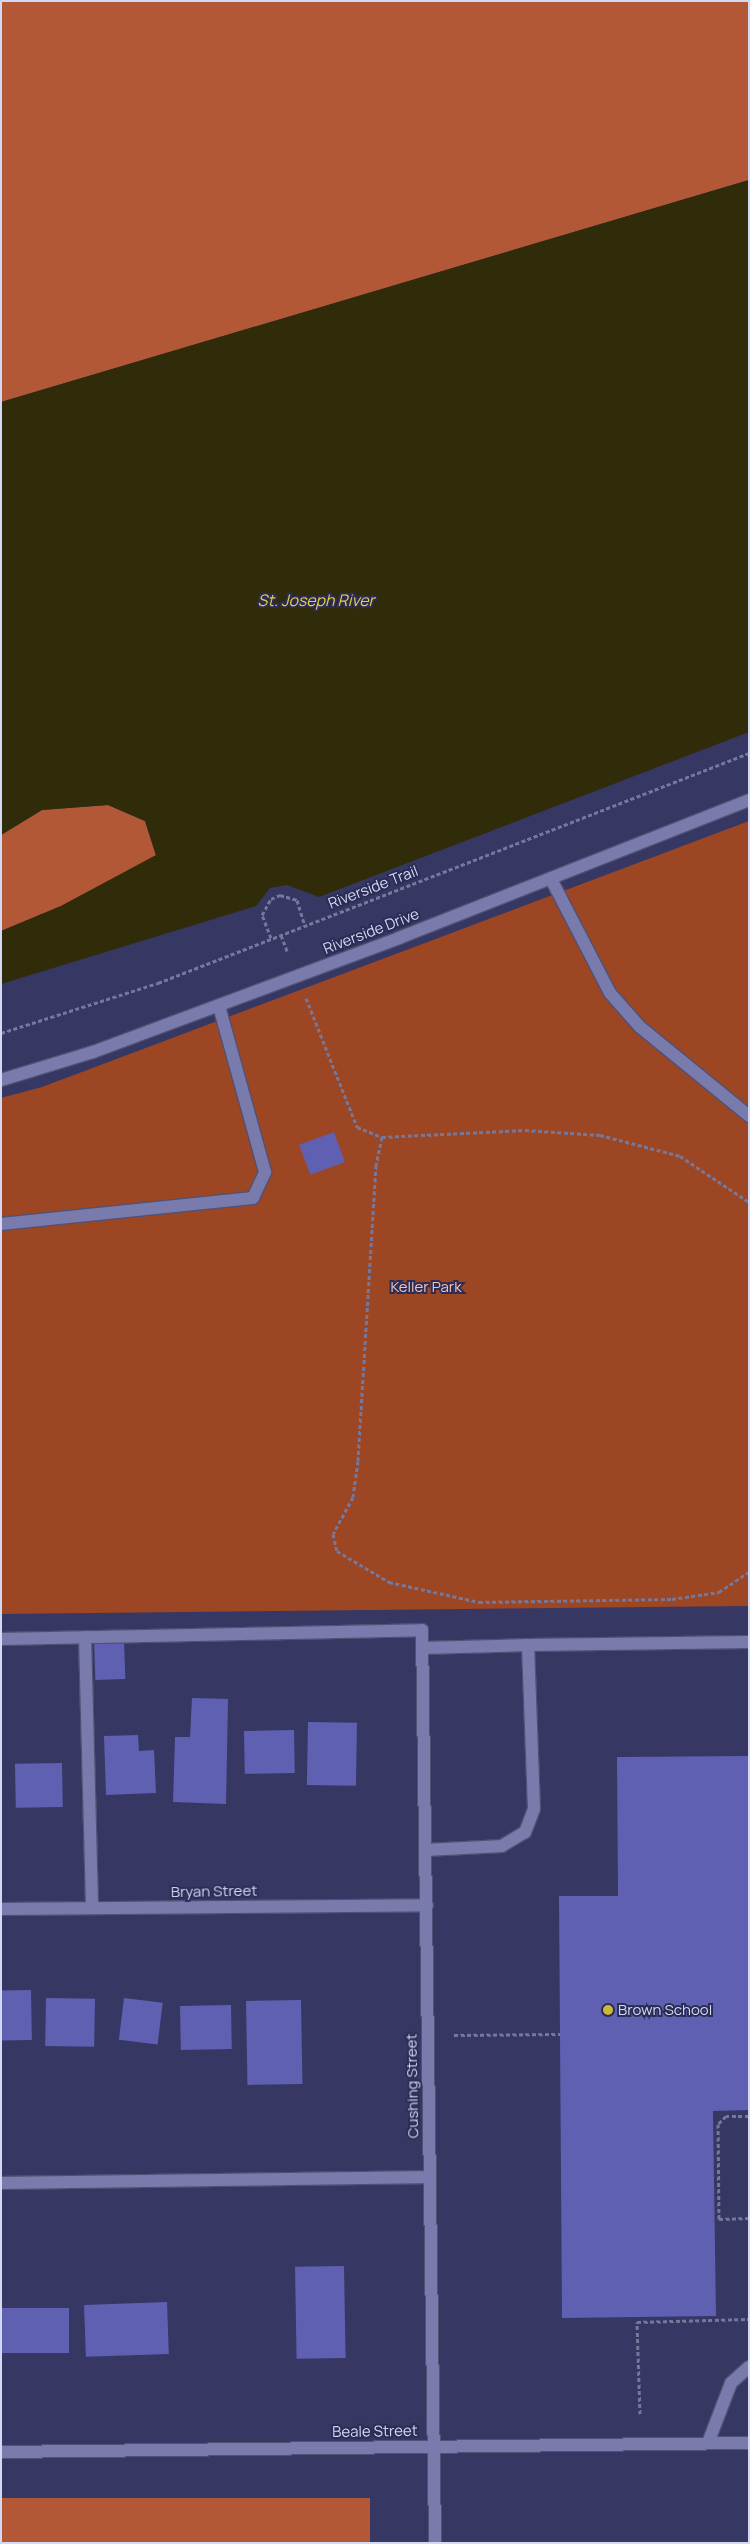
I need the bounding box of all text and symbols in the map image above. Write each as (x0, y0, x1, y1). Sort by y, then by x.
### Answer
water label: St. Joseph River (258, 590, 374, 610)
street label: Riverside Trail (326, 862, 420, 912)
street label: Riverside Drive (321, 904, 421, 958)
park label: Keller Park (390, 1278, 462, 1296)
street label: Bryan Street (171, 1881, 257, 1901)
place label: Brown School (618, 2001, 712, 2019)
marker: Brown School (602, 2004, 614, 2016)
street label: Cushing Street (402, 2033, 422, 2139)
street label: Beale Street (332, 2421, 418, 2441)

